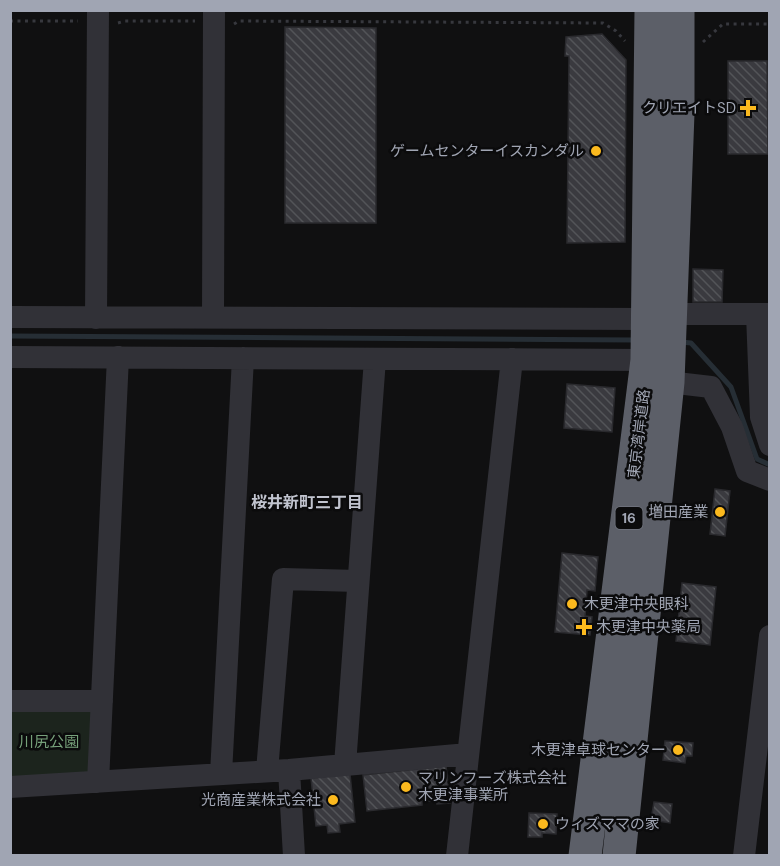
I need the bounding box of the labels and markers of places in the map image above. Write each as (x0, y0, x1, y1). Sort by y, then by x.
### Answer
place label: クリエイトSD (642, 98, 736, 118)
marker: クリエイトSD (741, 101, 755, 115)
place label: ゲームセンターイスカンダル (390, 141, 584, 161)
marker: ゲームセンターイスカンダル (589, 144, 603, 158)
place label: 増田産業 (648, 502, 708, 522)
marker: 増田産業 (713, 505, 727, 519)
place label: 木更津中央眼科 (584, 594, 689, 614)
marker: 木更津中央眼科 (565, 597, 579, 611)
place label: 木更津中央薬局 (596, 617, 701, 637)
marker: 木更津中央薬局 (577, 620, 591, 634)
place label: 木更津卓球センター (531, 740, 666, 760)
marker: 木更津卓球センター (671, 743, 685, 757)
place label: マリンフーズ株式会社 木更津事業所 (418, 768, 567, 805)
marker: マリンフーズ株式会社 木更津事業所 (399, 780, 413, 794)
place label: 光商産業株式会社 (201, 790, 321, 810)
marker: 光商産業株式会社 (326, 793, 340, 807)
place label: ウィズママの家 (555, 814, 660, 834)
marker: ウィズママの家 (536, 817, 550, 831)

